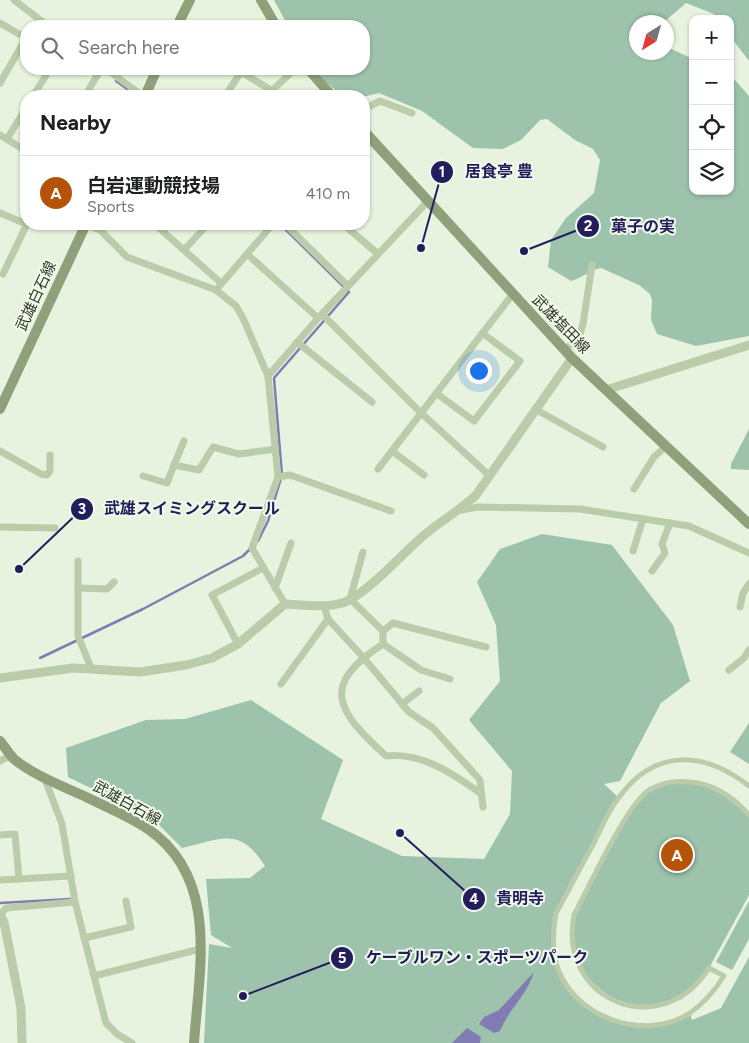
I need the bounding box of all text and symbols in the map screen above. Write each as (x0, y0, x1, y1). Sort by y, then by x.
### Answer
north arrow (629, 15, 674, 60)
map controls (689, 15, 734, 195)
button: + (689, 15, 734, 60)
search box (20, 20, 370, 75)
icon: search (38, 34, 66, 62)
text: Search here (78, 36, 180, 59)
button: − (689, 60, 734, 105)
button: locate (689, 105, 734, 150)
text: Nearby (40, 110, 111, 135)
button: layers (689, 150, 734, 195)
callout: 居食亭 豊 (430, 156, 543, 187)
text: 居食亭 豊 (465, 162, 533, 181)
text: 1 (439, 163, 445, 181)
text: 白岩運動競技場 (87, 174, 220, 197)
text: A (50, 184, 62, 203)
text: 410 m (306, 184, 350, 203)
text: Sports (87, 197, 134, 216)
callout: 菓子の実 (576, 211, 685, 242)
text: 2 (584, 217, 593, 235)
text: 菓子の実 (611, 217, 675, 236)
street label: 武雄白石線 (12, 258, 60, 334)
street label: 武雄塩田線 (528, 291, 594, 357)
your location (466, 358, 492, 384)
callout: 武雄スイミングスクール (69, 493, 290, 524)
text: 武雄スイミングスクール (104, 499, 280, 518)
text: 3 (78, 500, 86, 518)
street label: 武雄白石線 (90, 777, 164, 829)
pin: A (661, 836, 693, 874)
callout: 貴明寺 (461, 883, 554, 914)
text: 貴明寺 (496, 889, 544, 908)
text: 4 (469, 890, 479, 908)
callout: ケーブルワン・スポーツパーク (330, 942, 599, 973)
text: ケーブルワン・スポーツパーク (366, 948, 588, 967)
text: 5 (338, 949, 347, 967)

